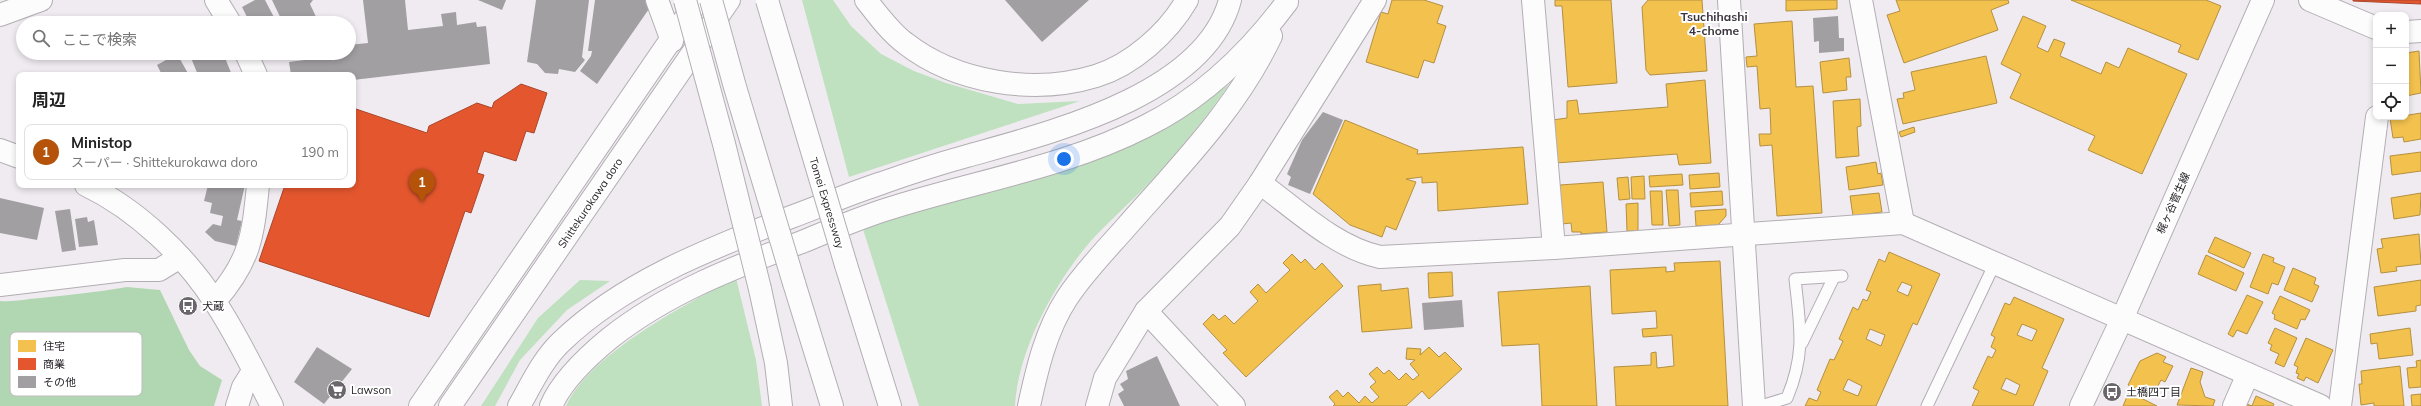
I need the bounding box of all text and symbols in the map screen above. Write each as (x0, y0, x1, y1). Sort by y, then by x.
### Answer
district label: Tsuchihashi 4-chome (1680, 9, 1748, 38)
map controls (2373, 12, 2409, 120)
button: + (2373, 12, 2409, 48)
search box (16, 16, 356, 60)
icon: search (30, 27, 52, 49)
text: ここで検索 (62, 30, 137, 49)
button: − (2373, 48, 2409, 84)
button: locate (2373, 84, 2409, 120)
text: 周辺 (32, 89, 66, 110)
text: Ministop (71, 133, 132, 152)
text: 1 (42, 144, 50, 160)
text: 190 m (301, 144, 339, 160)
your location (1054, 149, 1074, 169)
text: スーパー · Shittekurokawa doro (71, 154, 258, 170)
street label: Shittekurokawa doro (555, 155, 625, 251)
street label: Tomei Expressway (806, 156, 848, 250)
pin: 1 (409, 169, 435, 202)
street label: 梶ヶ谷菅生線 (2153, 170, 2193, 236)
bus stop icon: 犬蔵 (177, 295, 199, 317)
place label: 犬蔵 (202, 299, 224, 313)
legend (10, 332, 142, 396)
text: 住宅 (43, 339, 65, 353)
text: 商業 (43, 357, 65, 371)
text: その他 (43, 375, 76, 389)
supermarket icon: Lawson (326, 379, 348, 401)
bus stop icon: 土橋四丁目 (2101, 381, 2123, 403)
place label: Lawson (351, 383, 391, 397)
place label: 土橋四丁目 (2126, 385, 2181, 399)

